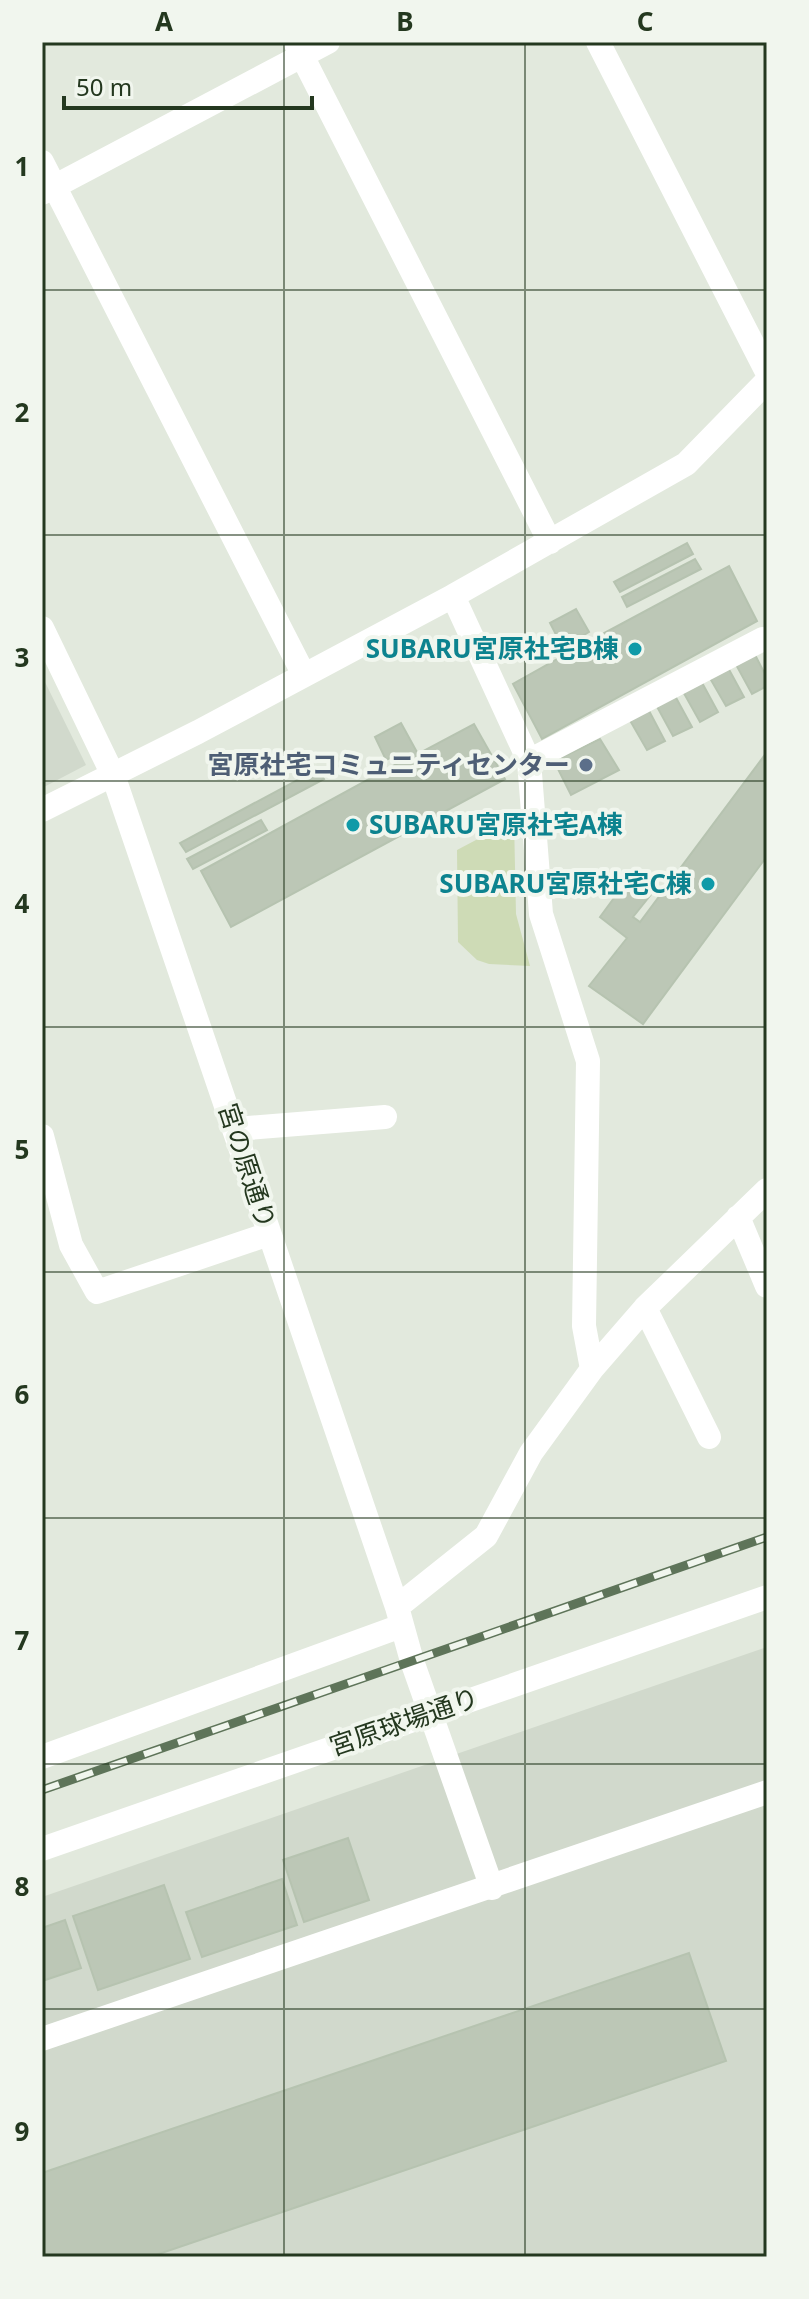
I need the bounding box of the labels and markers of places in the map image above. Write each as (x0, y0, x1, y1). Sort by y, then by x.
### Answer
place label: SUBARU宮原社宅B棟 (366, 630, 619, 666)
marker: SUBARU宮原社宅B棟 (626, 640, 644, 658)
place label: 宮原社宅コミュニティセンター (208, 746, 570, 782)
marker: 宮原社宅コミュニティセンター (577, 756, 595, 774)
place label: SUBARU宮原社宅A棟 (369, 806, 623, 842)
marker: SUBARU宮原社宅A棟 (344, 816, 362, 834)
place label: SUBARU宮原社宅C棟 (439, 865, 692, 901)
marker: SUBARU宮原社宅C棟 (699, 875, 717, 893)

